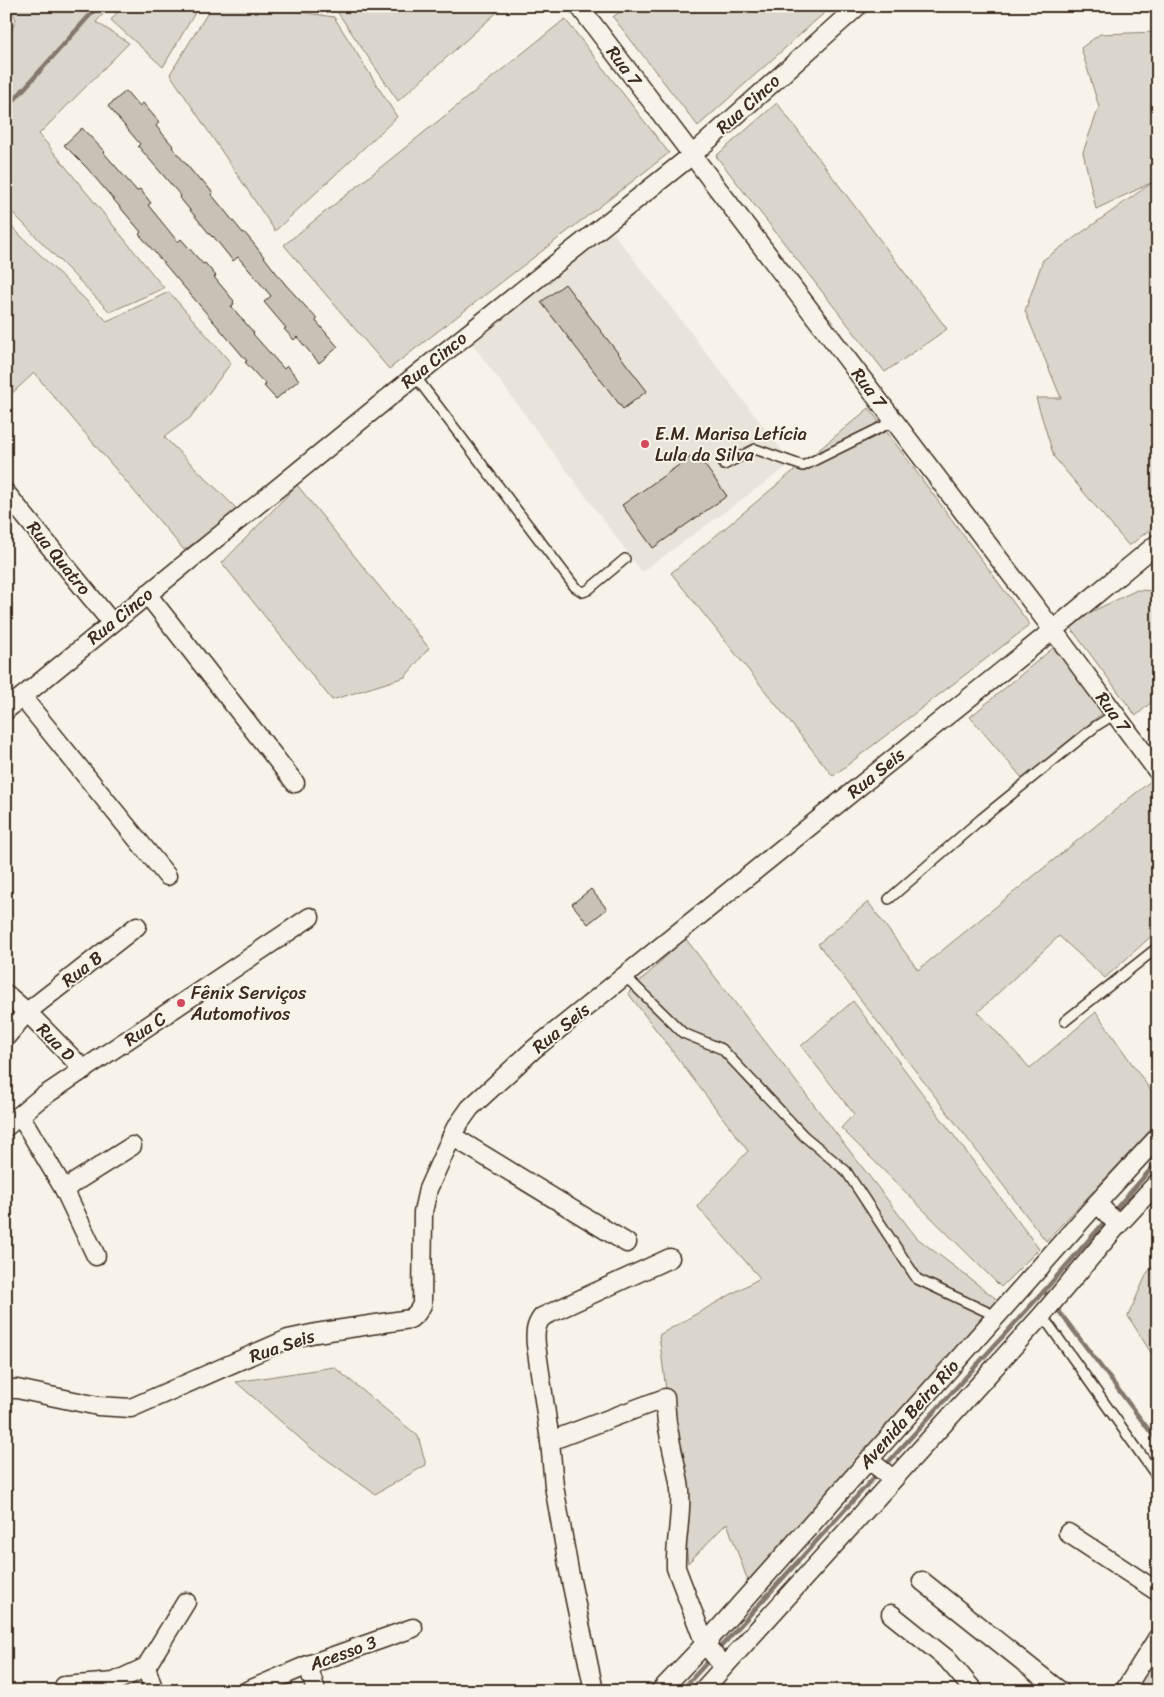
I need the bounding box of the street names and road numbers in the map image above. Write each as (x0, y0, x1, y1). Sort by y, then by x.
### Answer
street label: Rua 7 (598, 39, 651, 95)
street label: Rua Cinco (708, 66, 788, 142)
street label: Rua Cinco (393, 323, 475, 397)
street label: Rua 7 (843, 361, 896, 417)
street label: Rua Quatro (19, 513, 99, 603)
street label: Rua Cinco (79, 579, 161, 653)
street label: Rua 7 (1087, 685, 1140, 741)
street label: Rua Seis (840, 739, 913, 807)
street label: Rua B (54, 942, 110, 996)
street label: Rua Seis (525, 994, 598, 1062)
street label: Rua C (117, 1003, 173, 1055)
street label: Rua D (29, 1015, 83, 1069)
street label: Rua Seis (245, 1320, 320, 1372)
street label: Avenida Beira Rio (850, 1352, 967, 1477)
street label: Acesso 3 (304, 1626, 381, 1680)

